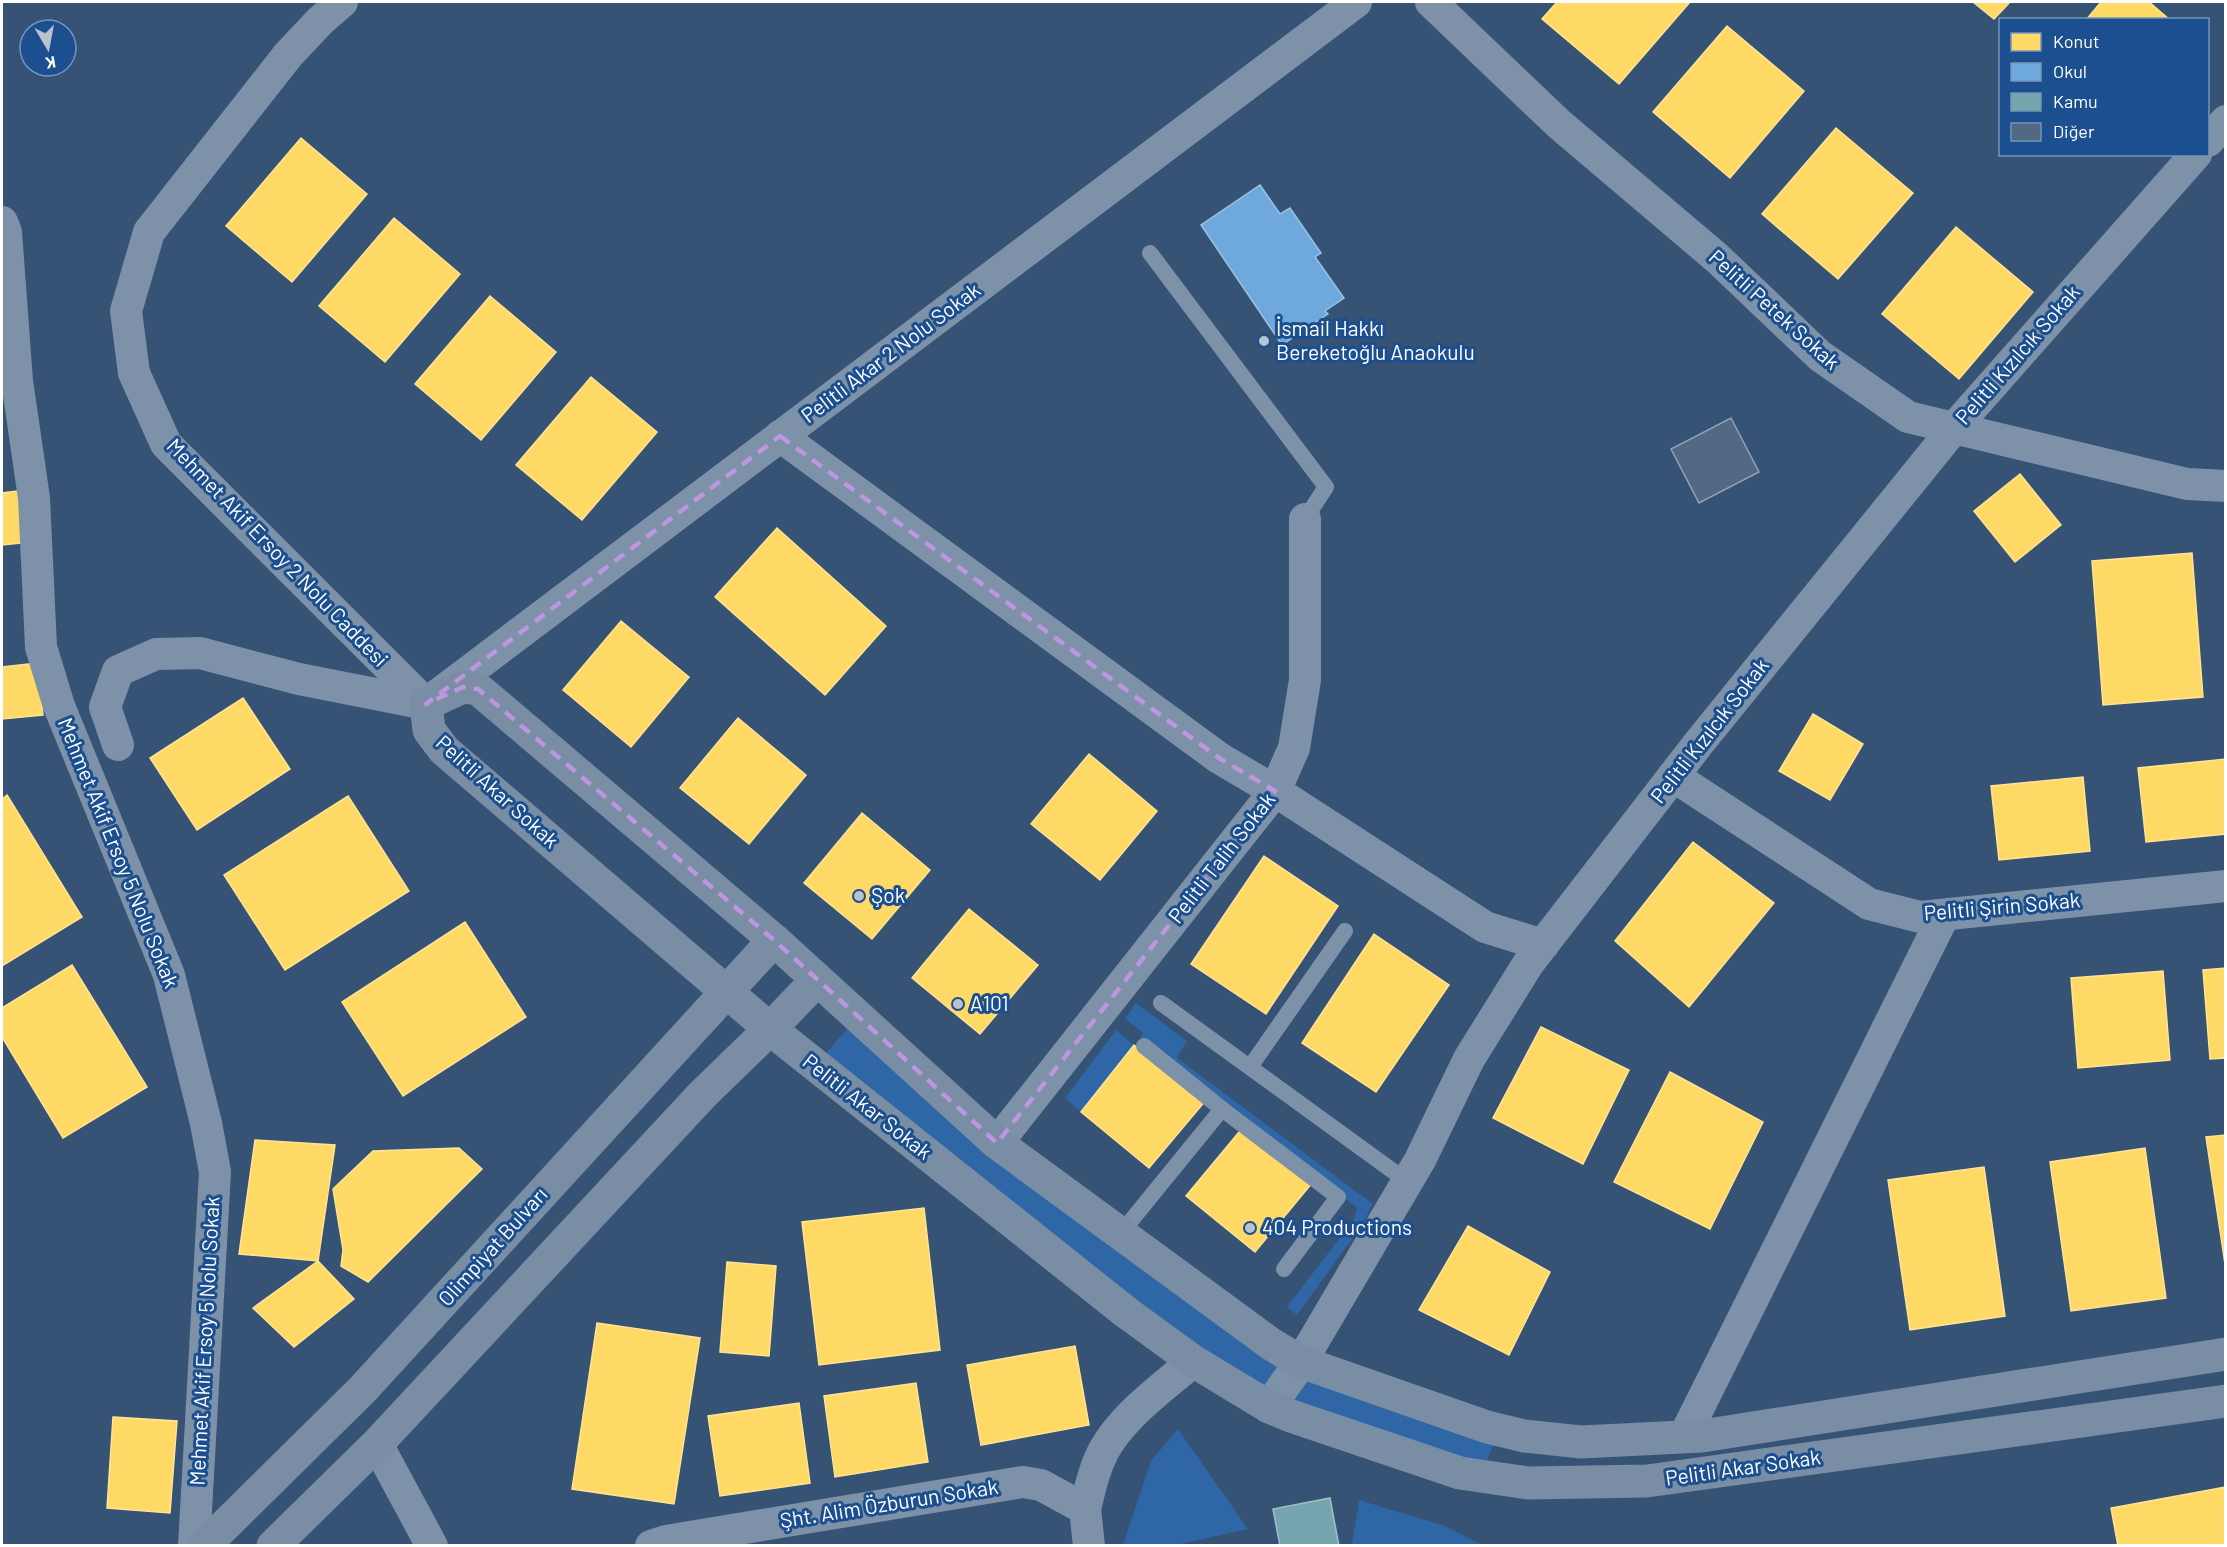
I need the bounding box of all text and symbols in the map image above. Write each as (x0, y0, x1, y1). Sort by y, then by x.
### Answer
north arrow (18, 18, 78, 78)
legend (1999, 18, 2209, 156)
text: Konut (2053, 30, 2099, 52)
text: K (44, 53, 57, 73)
text: Okul (2053, 60, 2087, 82)
text: Kamu (2053, 90, 2098, 112)
text: Diğer (2053, 120, 2095, 142)
street label: Pelitli Petek Sokak (1705, 244, 1845, 374)
street label: Pelitli Akar 2 Nolu Sokak (796, 276, 985, 427)
street label: Pelitli Kızılcık Sokak (1949, 279, 2084, 429)
place label: İsmail Hakkı Bereketoğlu Anaokulu (1276, 315, 1475, 364)
marker: İsmail Hakkı Bereketoğlu Anaokulu (1257, 334, 1271, 348)
street label: Mehmet Akif Ersoy 2 Nolu Caddesi (162, 433, 394, 671)
street label: Pelitli Kızılcık Sokak (1645, 653, 1773, 807)
street label: Mehmet Akif Ersoy 5 Nolu Sokak (54, 714, 185, 991)
street label: Pelitli Akar Sokak (432, 729, 564, 853)
street label: Pelitli Talih Sokak (1162, 787, 1280, 927)
place label: Şok (871, 882, 905, 907)
street label: Pelitli Şirin Sokak (1923, 886, 2081, 925)
marker: Şok (852, 889, 866, 903)
place label: A101 (970, 990, 1009, 1015)
marker: A101 (951, 997, 965, 1011)
street label: Pelitli Akar Sokak (799, 1048, 937, 1164)
street label: Olimpiyat Bulvarı (432, 1182, 552, 1310)
street label: Mehmet Akif Ersoy 5 Nolu Sokak (183, 1196, 224, 1486)
place label: 404 Productions (1262, 1214, 1412, 1239)
marker: 404 Productions (1243, 1221, 1257, 1235)
street label: Pelitli Akar Sokak (1664, 1443, 1822, 1490)
street label: Şht. Alim Özburun Sokak (778, 1473, 1000, 1532)

